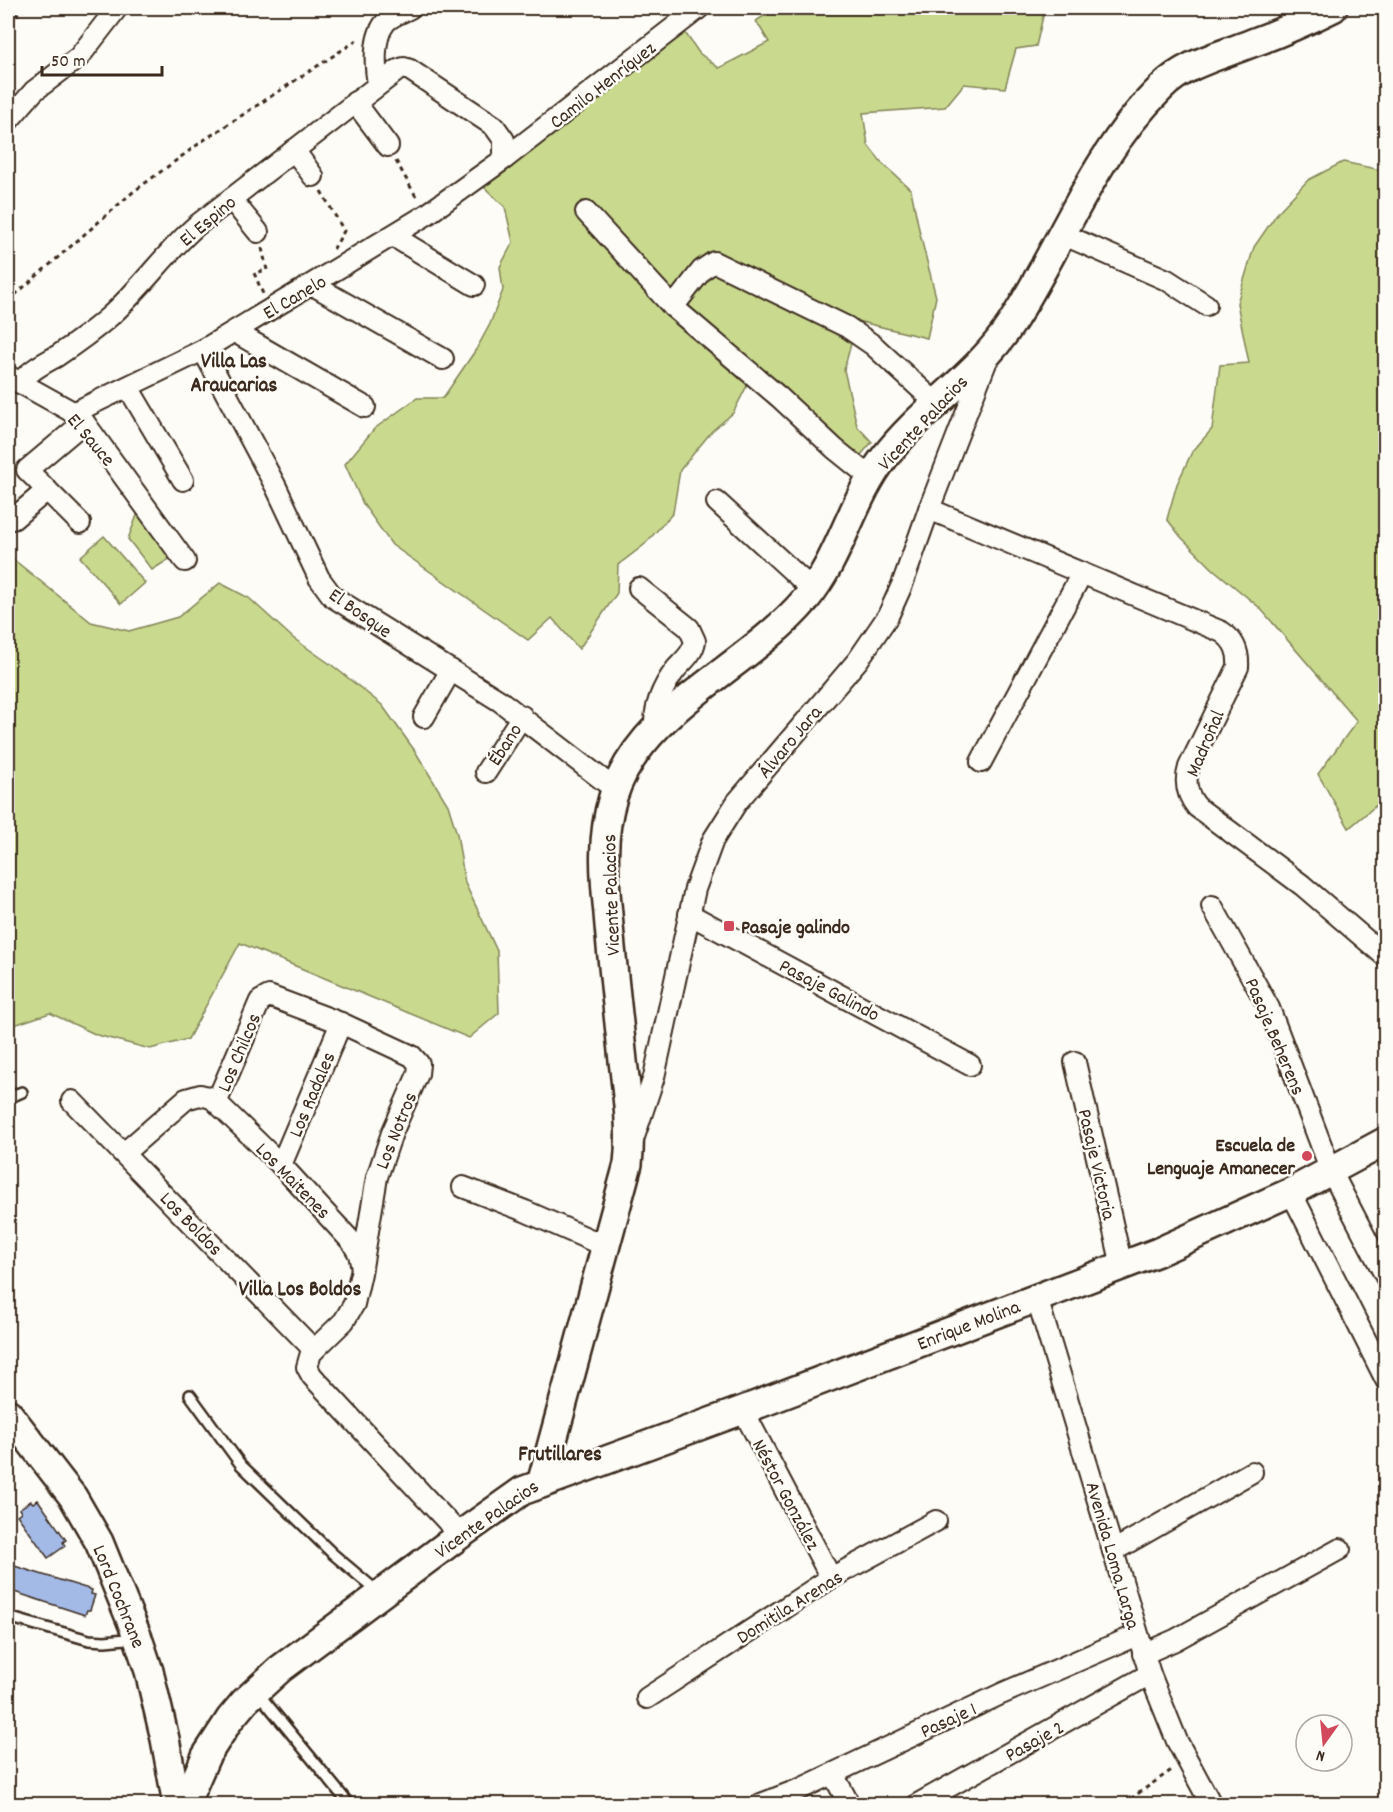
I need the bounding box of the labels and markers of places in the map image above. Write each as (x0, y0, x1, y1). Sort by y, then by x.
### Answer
place label: Pasaje galindo (741, 915, 850, 943)
marker: Pasaje galindo (722, 919, 736, 933)
place label: Escuela de Lenguaje Amanecer (1147, 1133, 1296, 1184)
marker: Escuela de Lenguaje Amanecer (1300, 1149, 1314, 1163)

